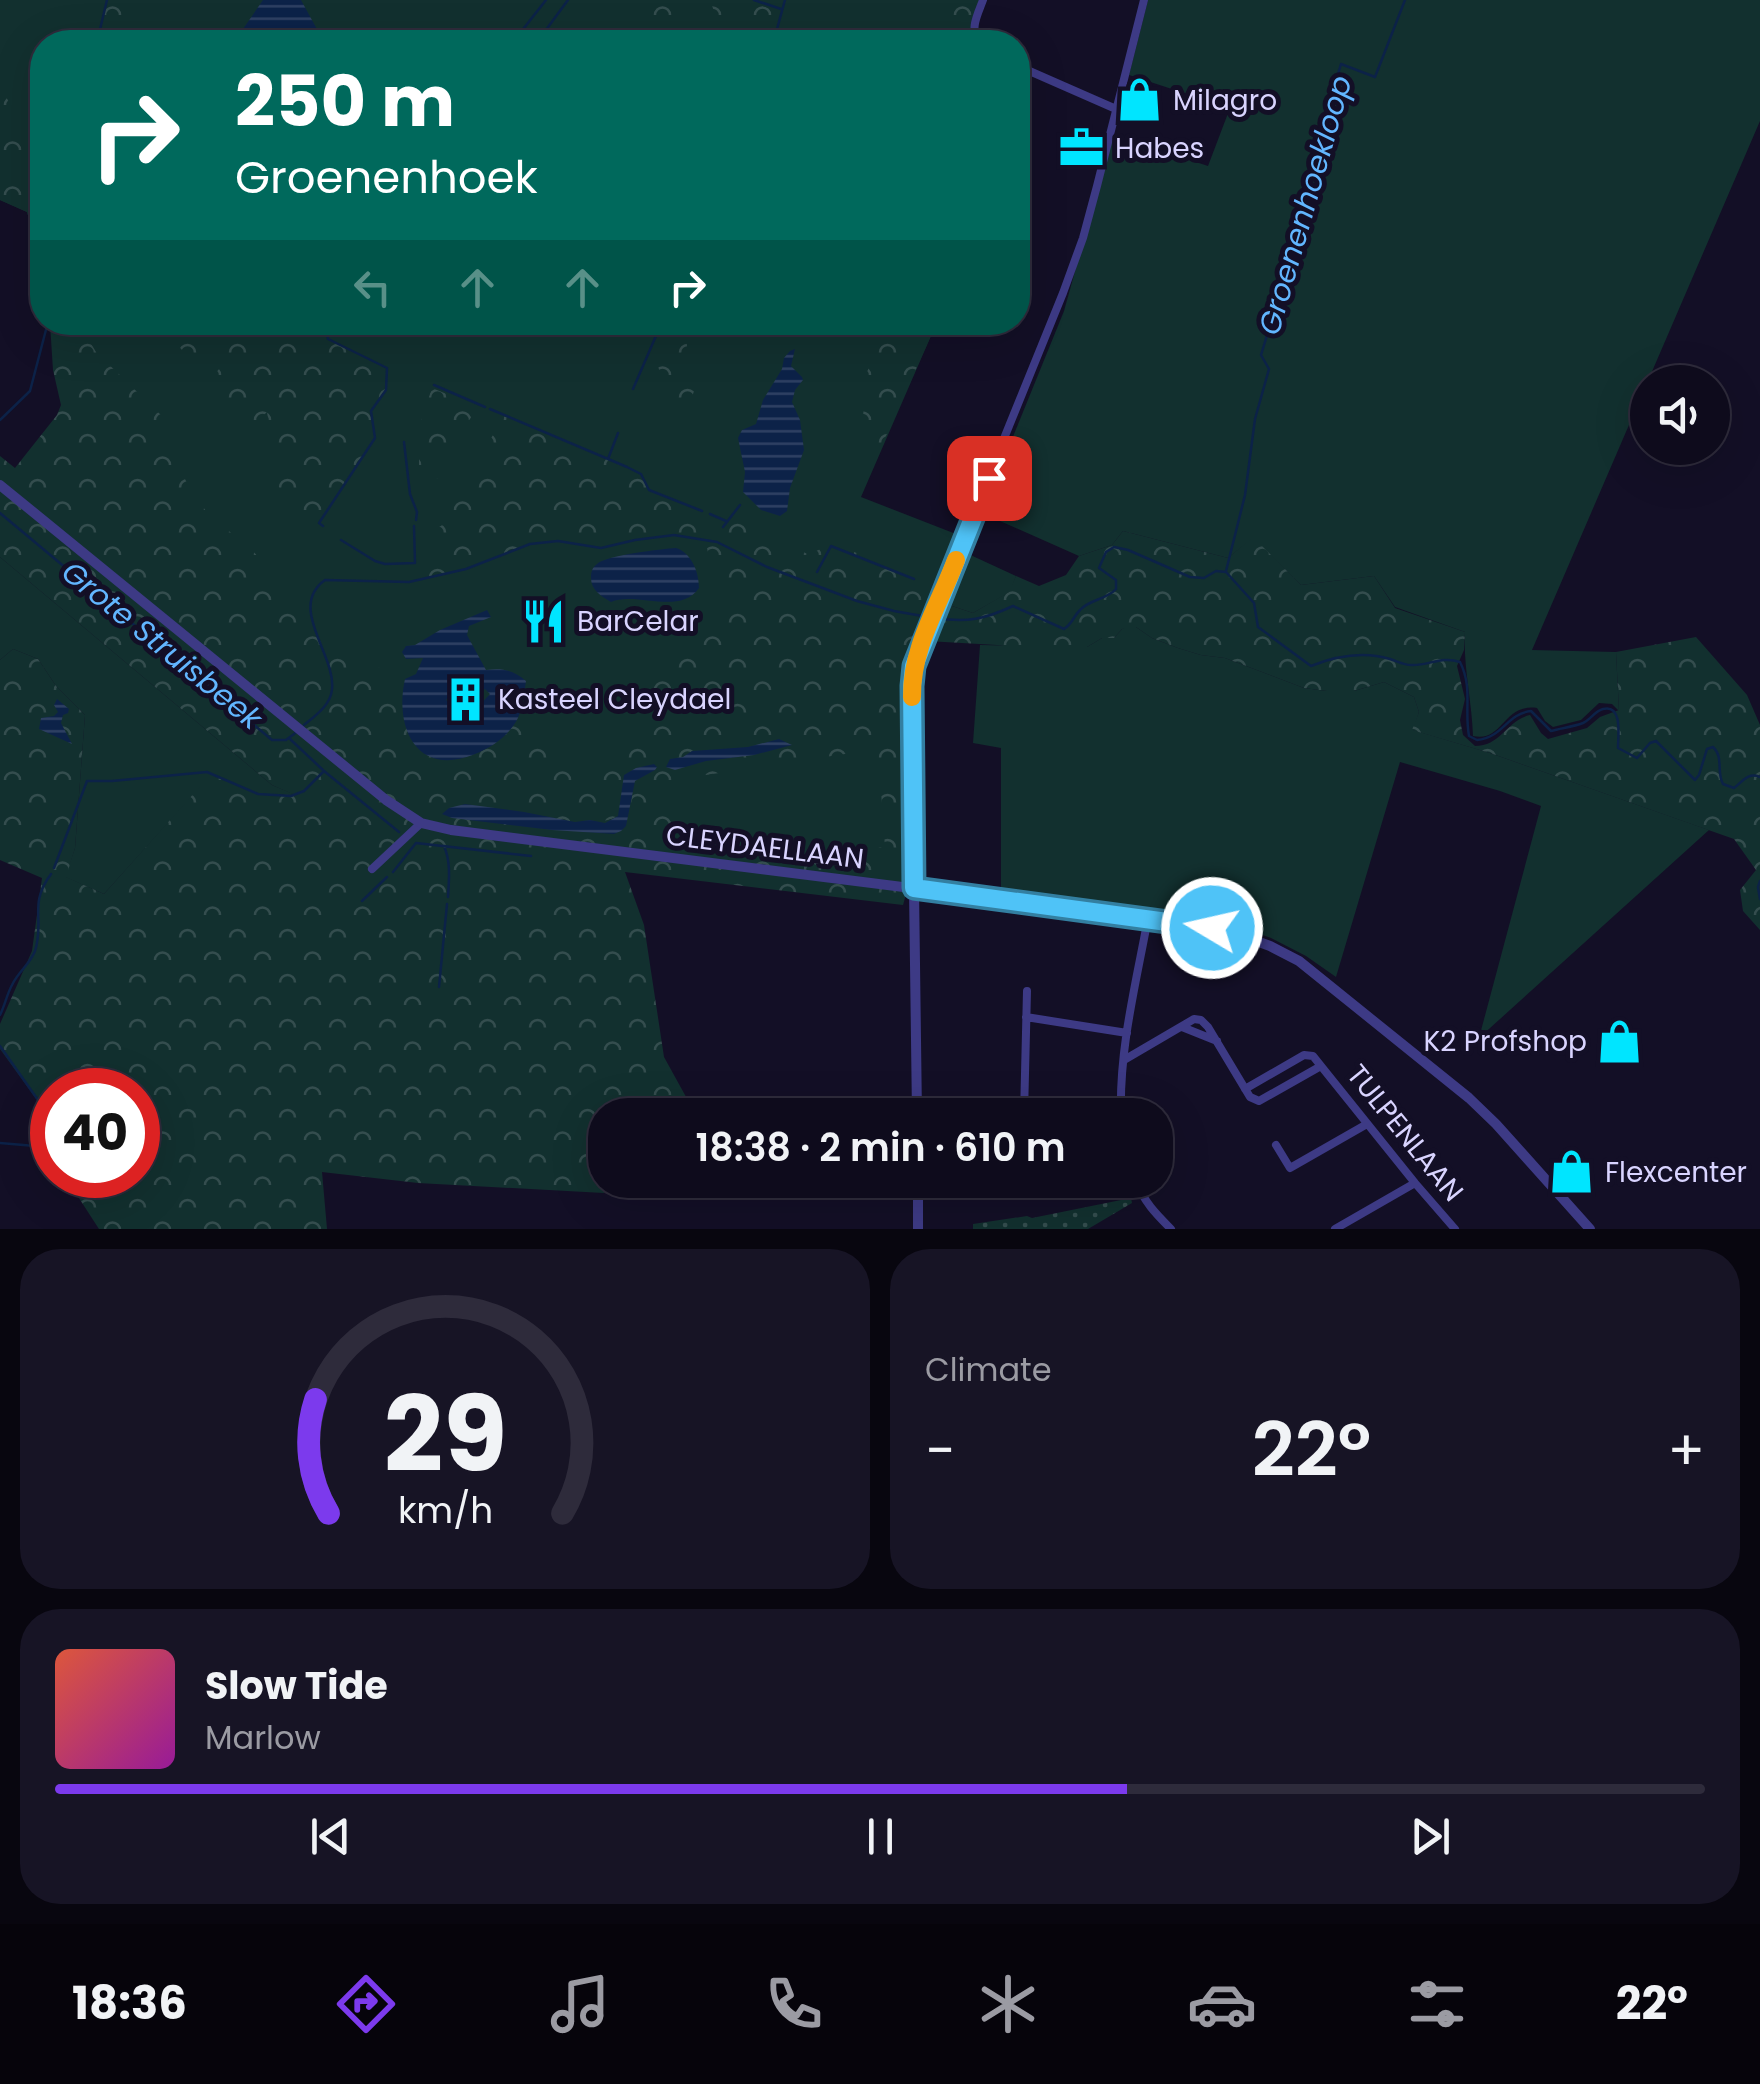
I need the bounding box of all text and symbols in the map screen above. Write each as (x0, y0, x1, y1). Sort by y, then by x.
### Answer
text: 250 m (235, 52, 455, 151)
icon: right (70, 70, 200, 200)
water label: Groenenhoekloop (1247, 70, 1363, 340)
shop icon: Milagro (1116, 76, 1164, 124)
place label: Milagro (1173, 81, 1277, 120)
office icon: Habes (1058, 124, 1106, 172)
place label: Habes (1115, 129, 1204, 168)
text: Groenenhoek (235, 146, 538, 209)
icon: left (345, 260, 400, 315)
icon: ahead (450, 260, 505, 315)
icon: ahead (555, 260, 610, 315)
icon: right (660, 260, 715, 315)
map controls (1630, 365, 1730, 465)
button: sound (1630, 365, 1730, 465)
pin (947, 436, 1032, 521)
icon: arrive (962, 451, 1017, 506)
water label: Grote Struisbeek (53, 551, 273, 740)
restaurant icon: BarCelar (520, 597, 568, 645)
place label: BarCelar (577, 602, 699, 641)
building icon: Kasteel Cleydael (441, 675, 489, 723)
place label: Kasteel Cleydael (498, 680, 731, 719)
street label: CLEYDAELLAAN (664, 816, 866, 878)
position arrow (1160, 876, 1264, 980)
shop icon: K2 Profshop (1596, 1017, 1644, 1065)
place label: K2 Profshop (1423, 1022, 1587, 1061)
street label: TULPENLAAN (1338, 1056, 1472, 1210)
speed limit sign: 40 (30, 1068, 160, 1198)
text: 18:38 · 2 min · 610 m (696, 1121, 1065, 1174)
shop icon: Flexcenter (1548, 1148, 1596, 1196)
place label: Flexcenter (1605, 1153, 1747, 1192)
text: Climate (925, 1347, 1052, 1392)
text: 29 (383, 1362, 507, 1507)
text: 22° (1252, 1397, 1371, 1502)
text: − (925, 1412, 955, 1489)
text: + (1667, 1412, 1705, 1489)
text: km/h (397, 1485, 493, 1536)
text: Slow Tide (205, 1659, 388, 1712)
text: Marlow (205, 1715, 321, 1760)
icon: previous (303, 1809, 358, 1864)
icon: pause (853, 1809, 908, 1864)
icon: next (1403, 1809, 1458, 1864)
icon: directions (331, 1969, 401, 2039)
icon: music (545, 1969, 615, 2039)
icon: phone (759, 1969, 829, 2039)
icon: climate (973, 1969, 1043, 2039)
icon: car (1187, 1969, 1257, 2039)
icon: filters (1402, 1969, 1472, 2039)
text: 18:36 (72, 1972, 187, 2035)
text: 22° (1616, 1972, 1688, 2035)

